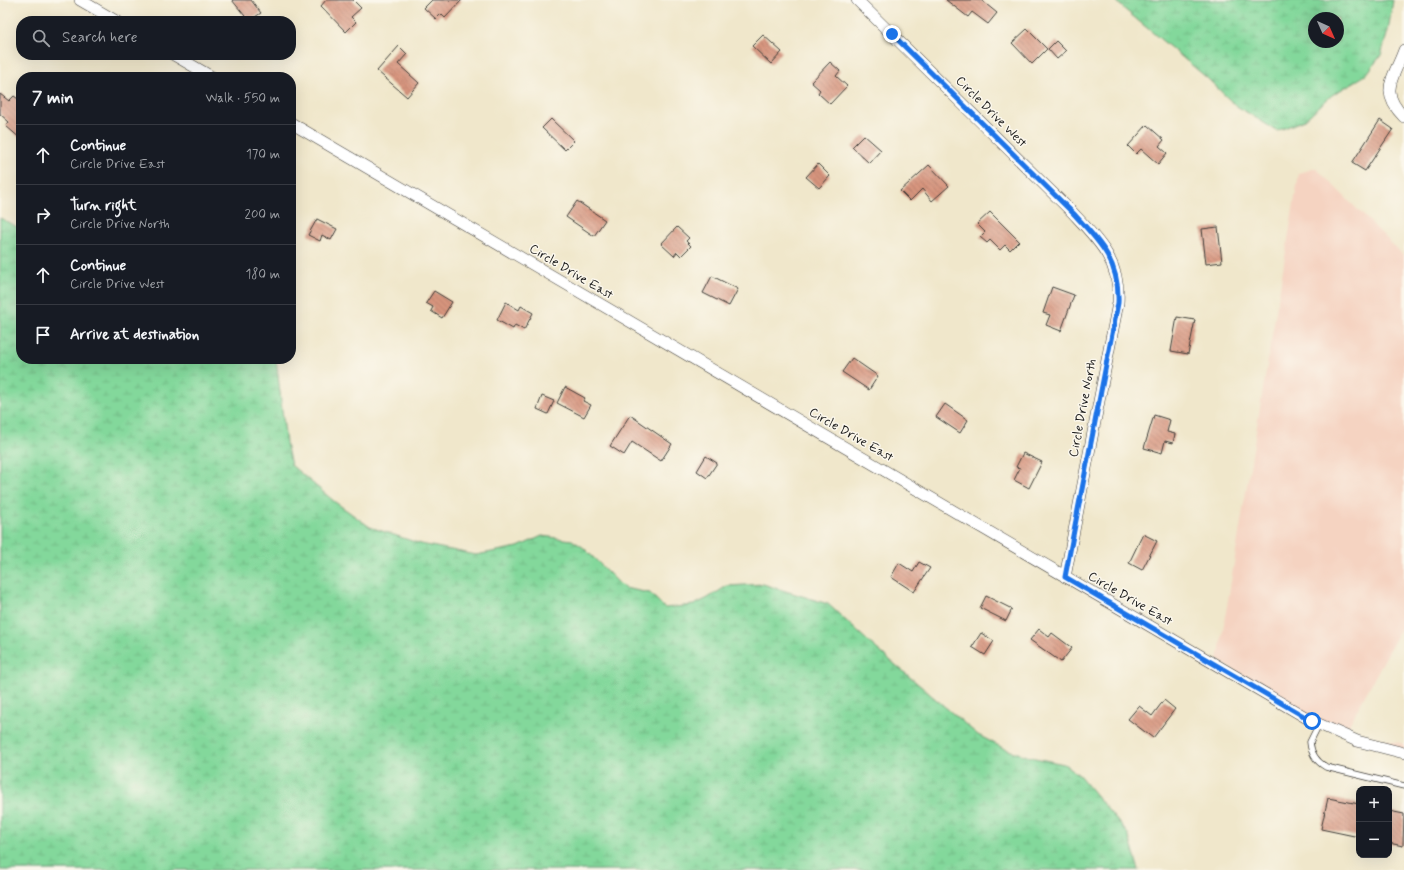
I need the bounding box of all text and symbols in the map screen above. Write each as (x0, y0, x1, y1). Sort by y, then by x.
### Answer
north arrow (1308, 12, 1344, 48)
search box (16, 16, 296, 60)
route end (883, 25, 901, 43)
icon: search (30, 27, 52, 49)
text: Search here (62, 28, 138, 48)
street label: Circle Drive West (952, 73, 1030, 151)
text: 7 min (32, 87, 74, 109)
text: Walk · 550 m (206, 90, 280, 107)
text: Continue (70, 136, 126, 156)
icon: ahead (32, 144, 54, 166)
text: 170 m (246, 146, 280, 163)
text: Circle Drive East (70, 156, 165, 173)
text: Turn right (70, 196, 137, 216)
icon: right (32, 204, 54, 226)
text: 200 m (245, 206, 280, 223)
text: Circle Drive North (70, 216, 170, 233)
street label: Circle Drive East (526, 240, 616, 304)
text: Continue (70, 256, 126, 276)
icon: ahead (32, 264, 54, 286)
text: 180 m (245, 266, 280, 283)
text: Circle Drive West (70, 276, 164, 293)
icon: arrive (32, 324, 54, 346)
text: Arrive at destination (70, 325, 199, 345)
street label: Circle Drive North (1065, 357, 1101, 459)
street label: Circle Drive East (806, 404, 896, 466)
street label: Circle Drive East (1085, 568, 1175, 630)
route start (1303, 712, 1321, 730)
map controls (1356, 786, 1392, 858)
button: + (1356, 786, 1392, 822)
button: − (1356, 822, 1392, 858)

